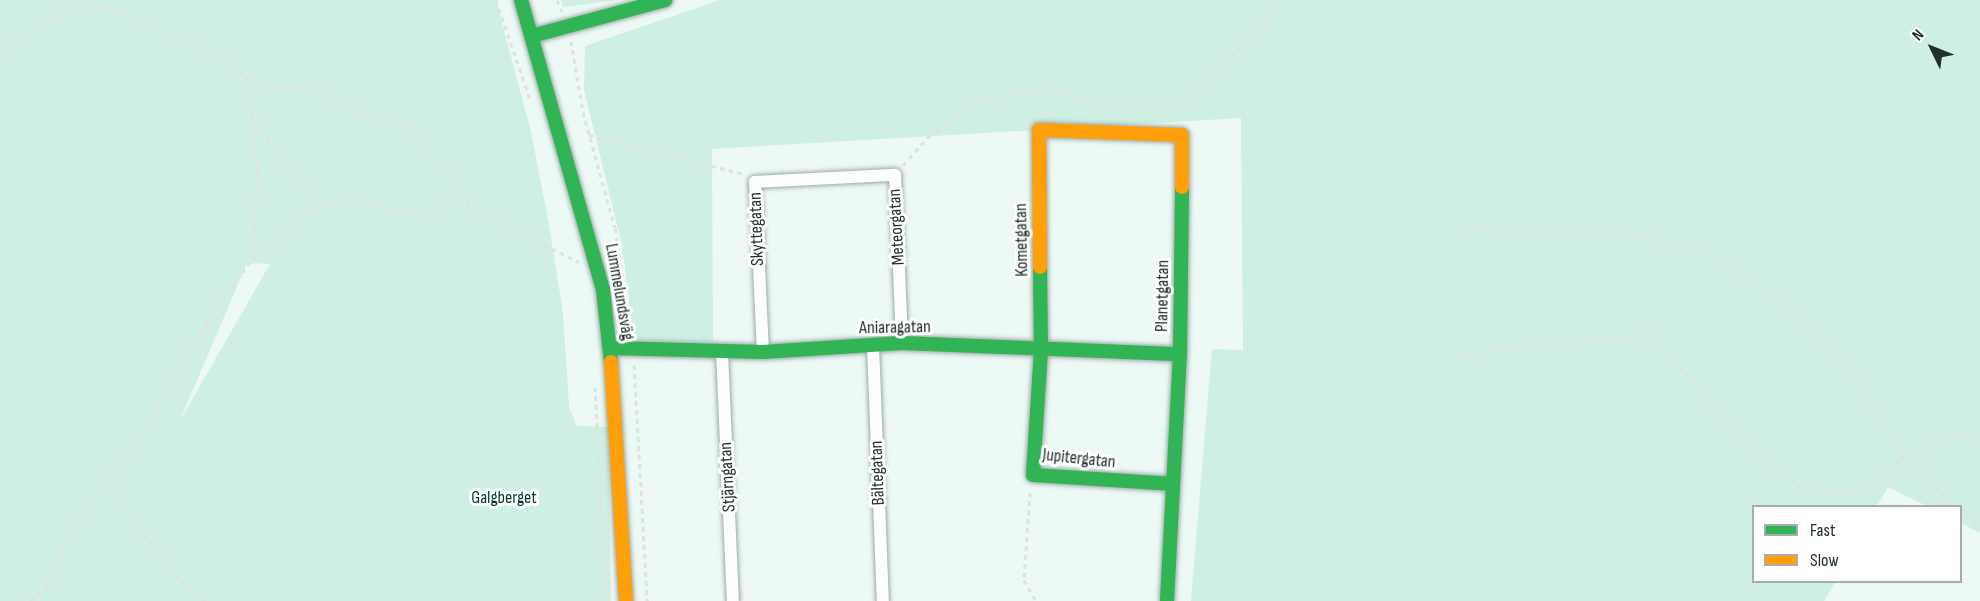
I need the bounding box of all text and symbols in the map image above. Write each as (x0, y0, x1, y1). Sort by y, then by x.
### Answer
north arrow (1902, 18, 1962, 78)
text: N (1909, 26, 1928, 45)
street label: Meteorgatan (884, 188, 910, 266)
street label: Skyttegatan (745, 192, 769, 266)
street label: Kometgatan (1011, 203, 1033, 277)
street label: Lummelundsväg (600, 242, 638, 342)
street label: Planetgatan (1152, 260, 1174, 332)
street label: Aniaragatan (859, 317, 931, 339)
street label: Bältegatan (866, 440, 890, 506)
street label: Stjärngatan (715, 441, 741, 513)
street label: Jupitergatan (1041, 444, 1117, 474)
park label: Galgberget (471, 487, 537, 509)
legend (1752, 505, 1962, 583)
text: Fast (1810, 520, 1835, 541)
text: Slow (1810, 550, 1839, 571)

